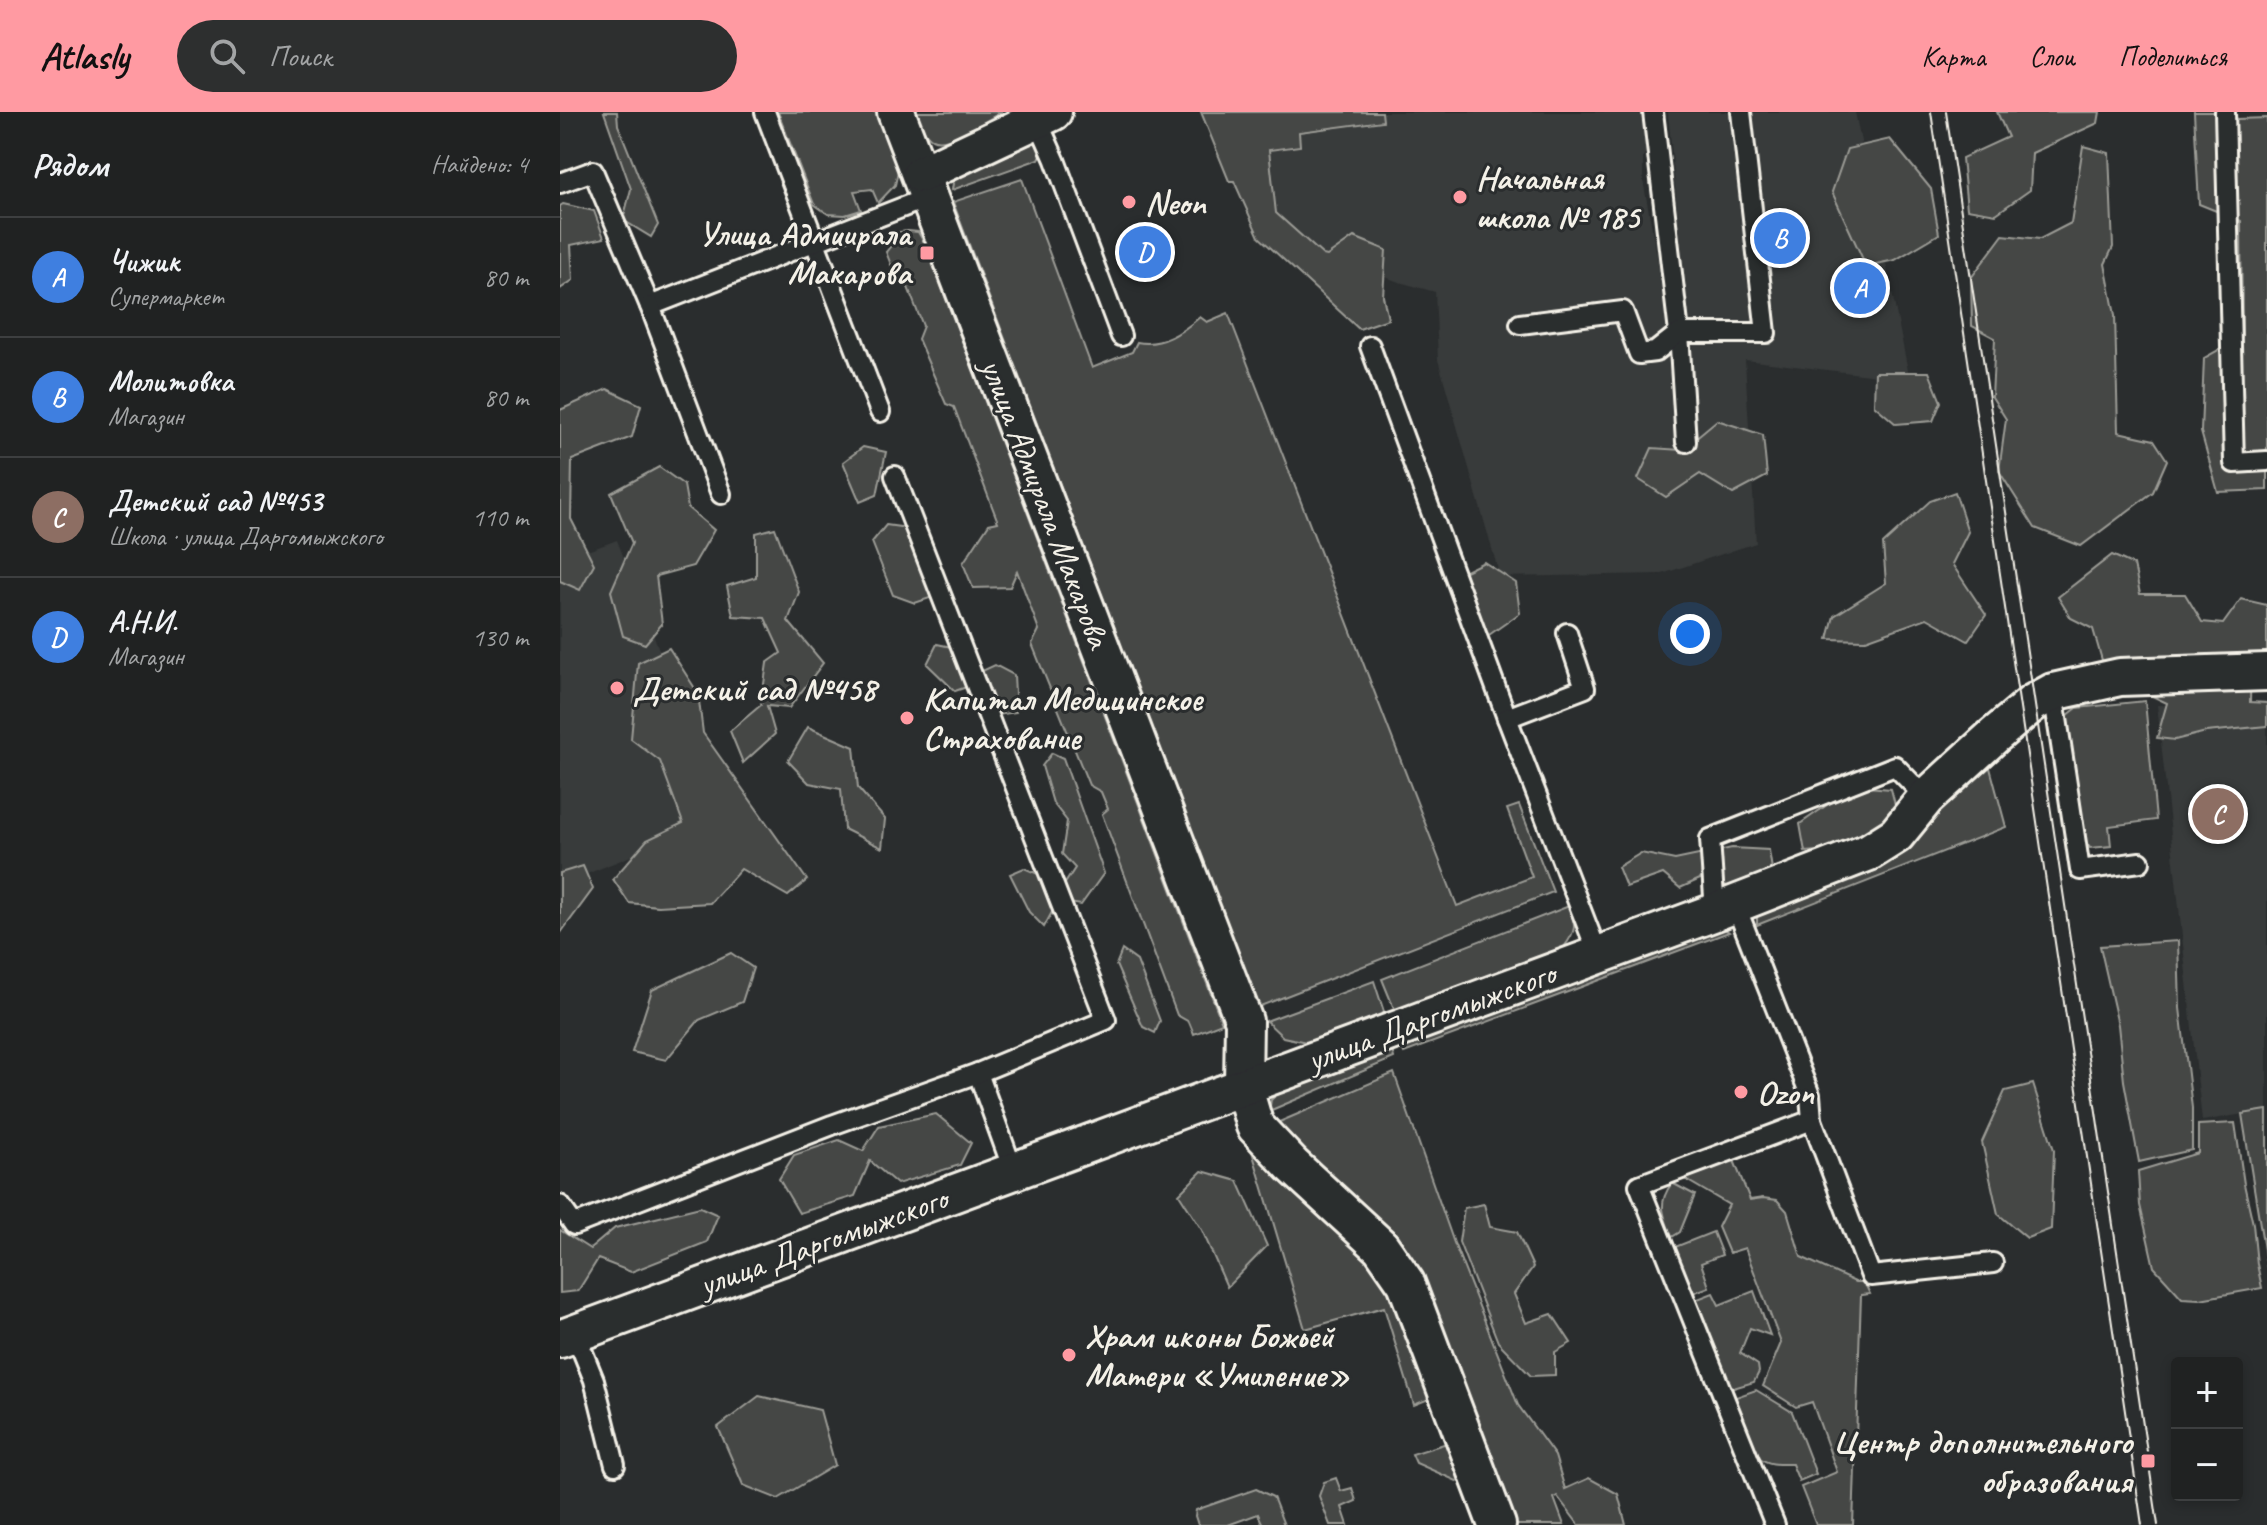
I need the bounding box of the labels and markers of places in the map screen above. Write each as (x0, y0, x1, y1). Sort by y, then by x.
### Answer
place label: Начальная школа № 185 (1476, 156, 1642, 238)
place label: Neon (1145, 181, 1207, 224)
marker: Начальная школа № 185 (1451, 188, 1469, 206)
marker: Neon (1120, 193, 1138, 211)
pin: B (1754, 208, 1806, 268)
place label: Улица Адмиирала Макарова (698, 212, 914, 294)
pin: D (1119, 222, 1171, 282)
marker: Улица Адмиирала Макарова (918, 244, 936, 262)
pin: A (1834, 258, 1886, 318)
place label: Детский сад №458 (633, 667, 880, 710)
place label: Капитал Медицинское Страхование (923, 677, 1204, 759)
marker: Детский сад №458 (608, 679, 626, 697)
marker: Капитал Медицинское Страхование (898, 709, 916, 727)
pin: C (2192, 784, 2244, 844)
place label: Ozon (1757, 1071, 1815, 1114)
marker: Ozon (1732, 1083, 1750, 1101)
place label: Храм иконы Божьей Матери «Умиление» (1085, 1314, 1350, 1396)
marker: Храм иконы Божьей Матери «Умиление» (1060, 1346, 1078, 1364)
place label: Центр дополнительного образования (1833, 1420, 2135, 1502)
marker: Центр дополнительного образования (2139, 1452, 2157, 1470)

